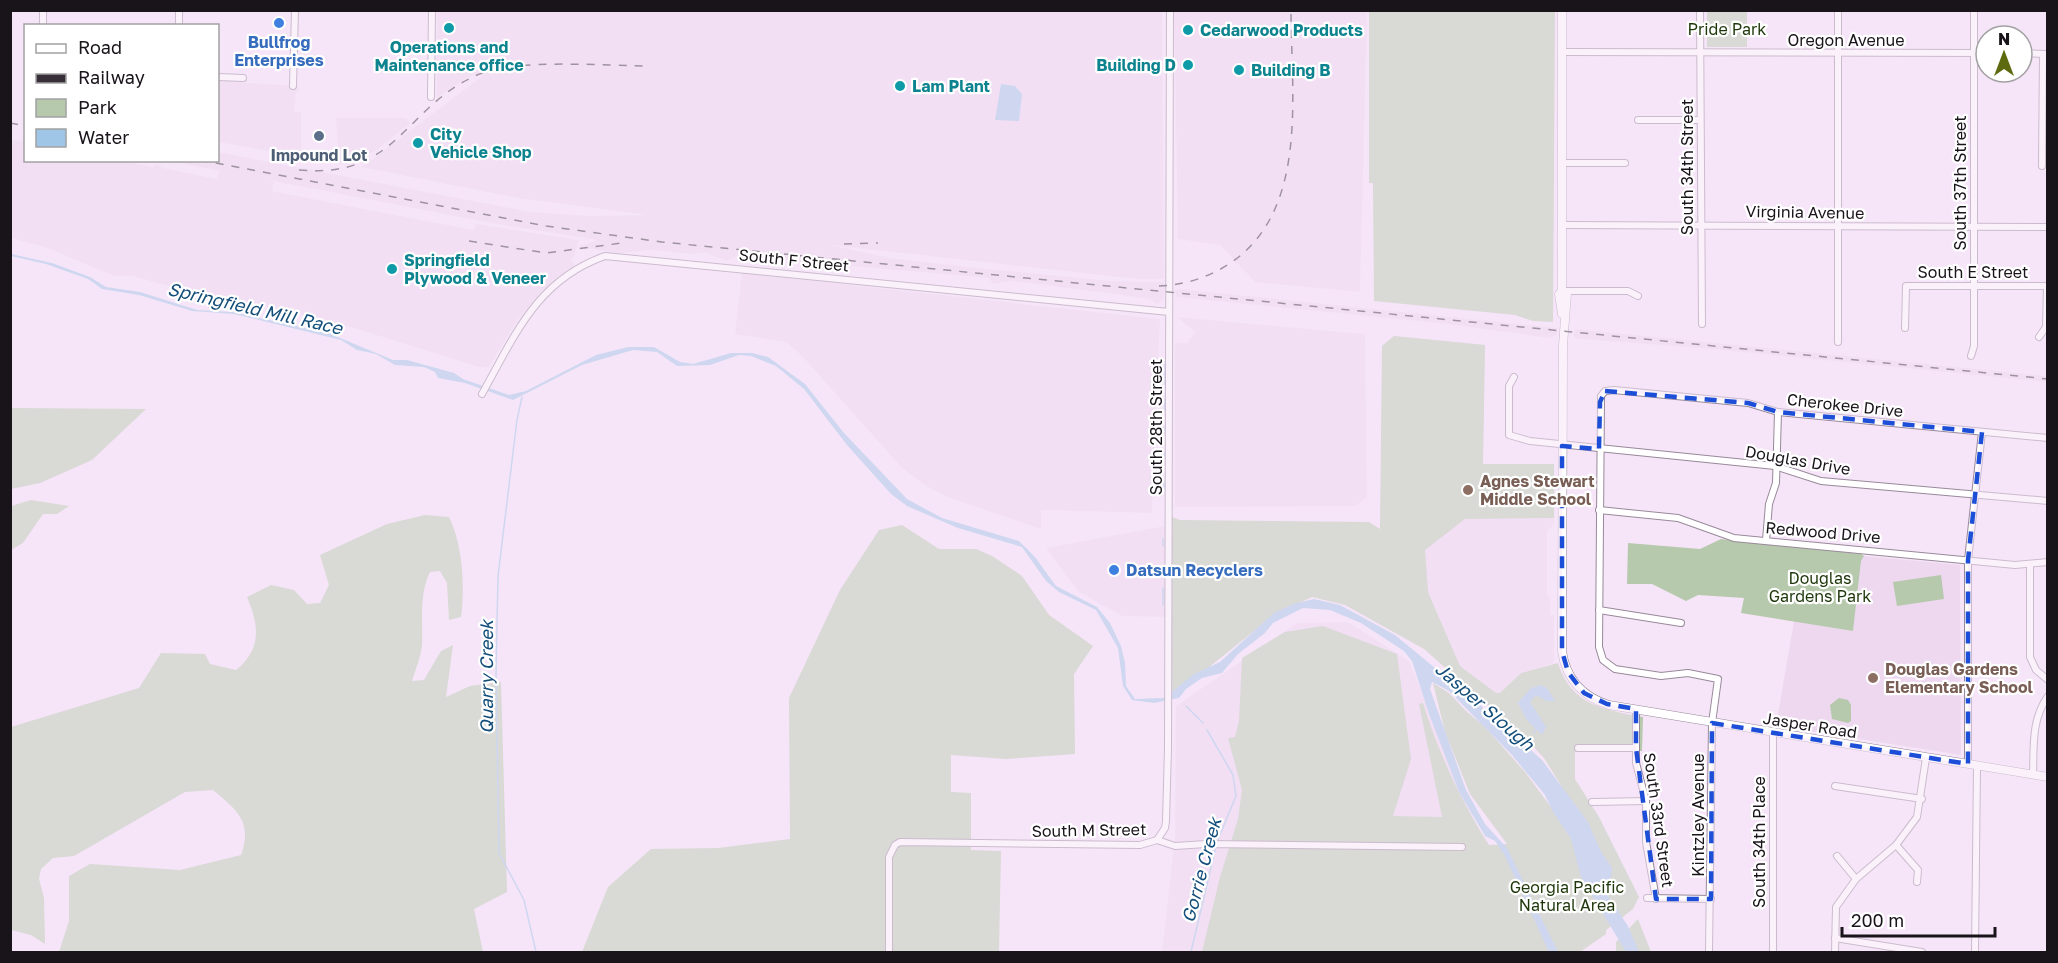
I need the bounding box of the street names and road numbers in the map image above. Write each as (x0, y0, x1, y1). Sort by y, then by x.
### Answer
street label: Oregon Avenue (1788, 30, 1904, 50)
street label: South 34th Street (1677, 99, 1697, 235)
street label: South 37th Street (1950, 115, 1970, 251)
street label: Virginia Avenue (1745, 201, 1865, 223)
street label: South F Street (738, 244, 850, 276)
street label: South E Street (1918, 262, 2028, 282)
street label: South 28th Street (1146, 359, 1166, 495)
street label: Cherokee Drive (1786, 389, 1904, 421)
street label: Douglas Drive (1744, 441, 1852, 479)
street label: Redwood Drive (1765, 517, 1881, 547)
street label: Jasper Road (1762, 708, 1858, 742)
street label: South 33rd Street (1640, 751, 1678, 889)
street label: Kintzley Avenue (1688, 753, 1708, 877)
street label: South 34th Place (1749, 776, 1769, 908)
street label: South M Street (1031, 819, 1147, 841)

